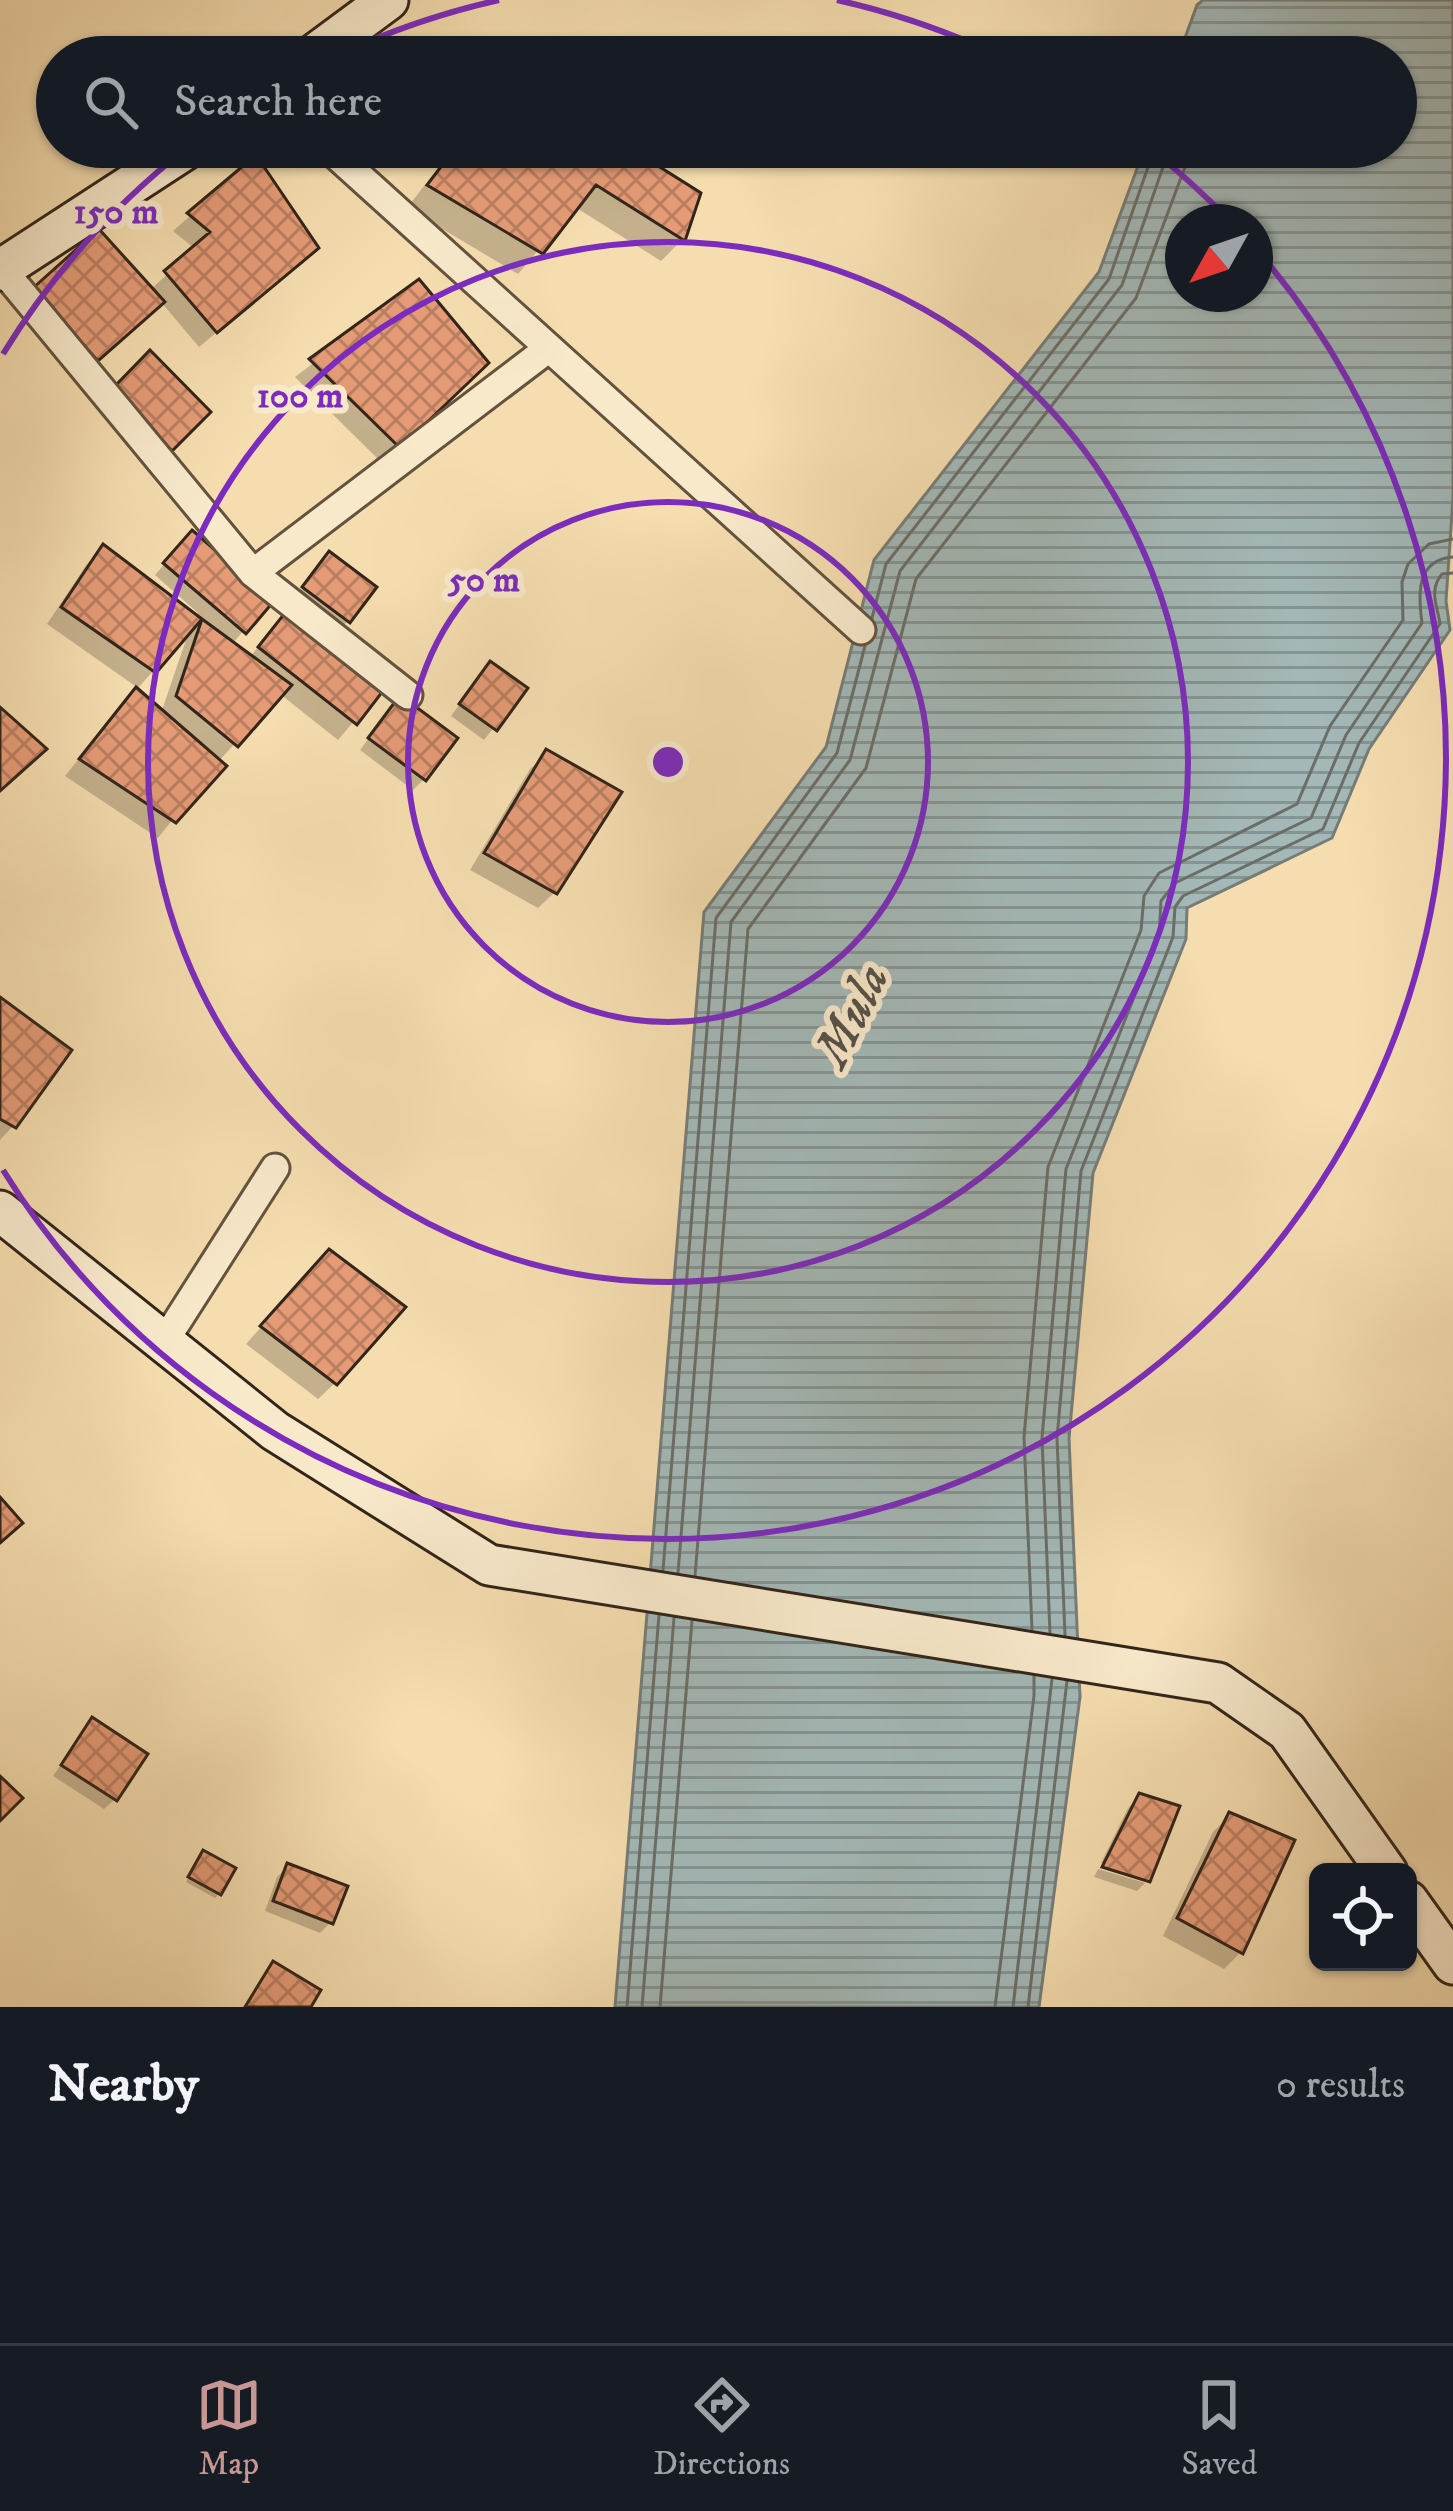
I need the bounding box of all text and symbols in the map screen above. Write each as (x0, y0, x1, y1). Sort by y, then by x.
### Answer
search box (36, 36, 1417, 168)
icon: search (78, 69, 144, 135)
text: Search here (174, 74, 382, 130)
text: 150 m (73, 190, 159, 235)
north arrow (1165, 204, 1273, 312)
text: 100 m (257, 374, 343, 419)
text: 50 m (447, 558, 520, 603)
centre of rings (647, 741, 689, 783)
water label: Mula (799, 953, 905, 1080)
map controls (1309, 1863, 1417, 1971)
button: locate (1309, 1863, 1417, 1971)
text: Nearby (48, 2053, 199, 2117)
text: 0 results (1276, 2061, 1405, 2110)
tab: Map (196, 2372, 262, 2485)
tab: Directions (653, 2372, 790, 2485)
tab: Saved (1181, 2372, 1257, 2485)

